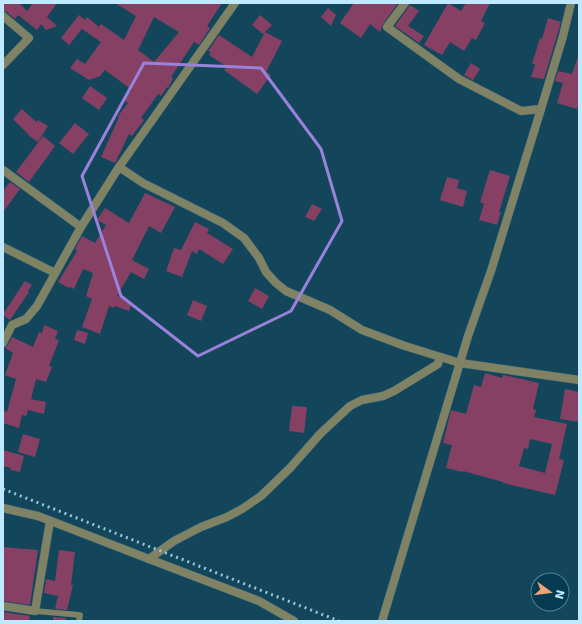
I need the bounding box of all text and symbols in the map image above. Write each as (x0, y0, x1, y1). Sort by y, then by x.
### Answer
north arrow (530, 572, 570, 612)
text: N (552, 588, 567, 600)

